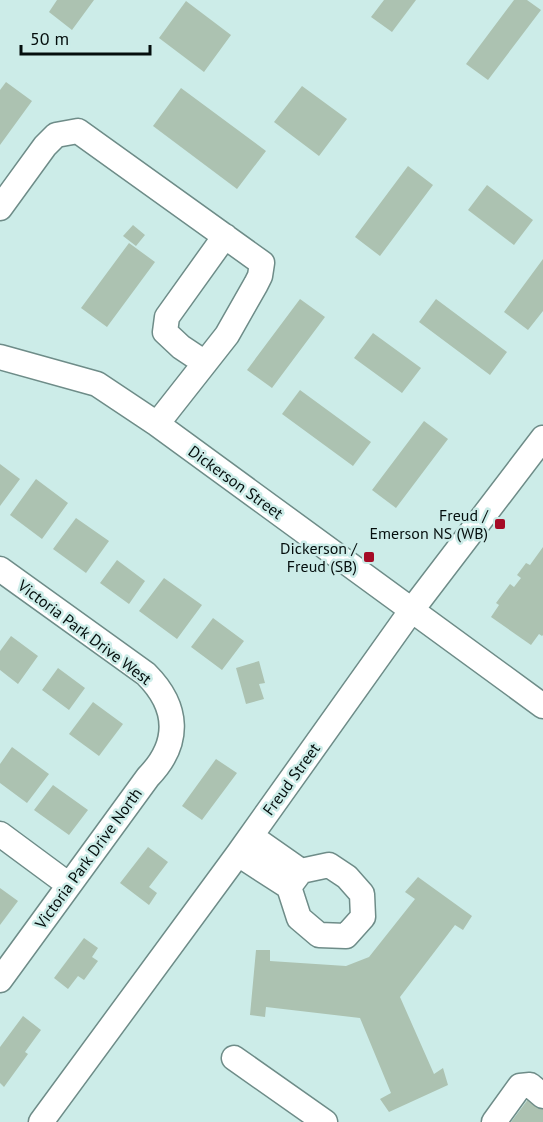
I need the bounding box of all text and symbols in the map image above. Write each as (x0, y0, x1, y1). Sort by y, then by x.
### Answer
scale bar (21, 18, 150, 56)
text: 50 m (30, 27, 69, 50)
street label: Dickerson Street (185, 441, 288, 523)
place label: Freud / Emerson NS (WB) (369, 505, 489, 543)
marker: Freud / Emerson NS (WB) (493, 517, 507, 531)
place label: Dickerson / Freud (SB) (280, 538, 358, 576)
marker: Dickerson / Freud (SB) (362, 550, 376, 564)
street label: Victoria Park Drive West (13, 575, 156, 689)
street label: Freud Street (258, 739, 324, 819)
street label: Victoria Park Drive North (30, 784, 146, 933)

